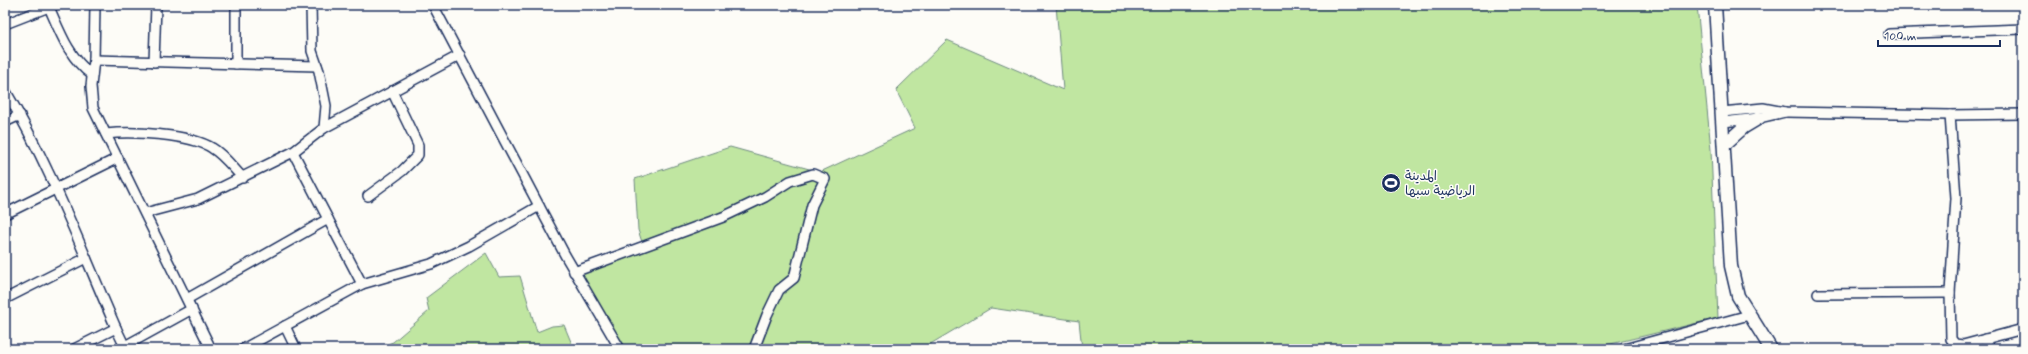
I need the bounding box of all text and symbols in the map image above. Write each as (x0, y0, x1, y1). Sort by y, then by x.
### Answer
scale bar (1878, 22, 2000, 48)
text: 100 m (1884, 29, 1916, 45)
place label: المدينة الرياضية سبها (1405, 168, 1475, 200)
sports icon: المدينة الرياضية سبها (1380, 172, 1402, 194)

